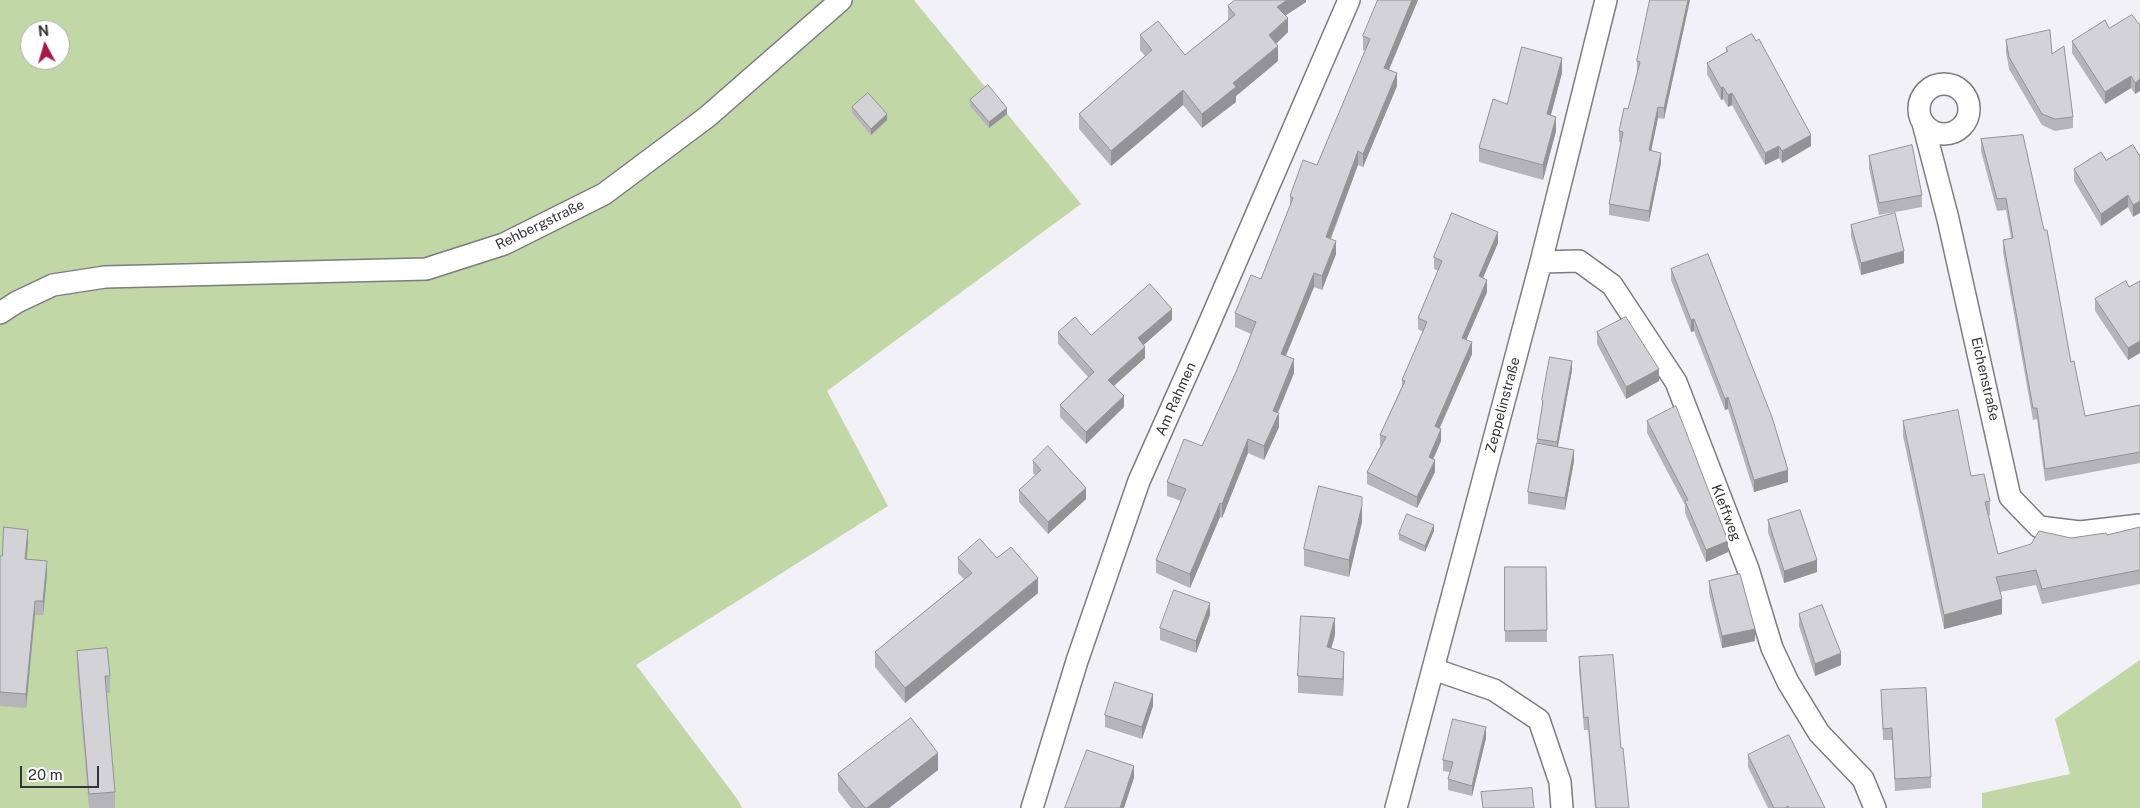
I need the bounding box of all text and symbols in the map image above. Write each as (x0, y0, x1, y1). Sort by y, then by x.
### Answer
north arrow (20, 20, 70, 70)
text: N (37, 23, 50, 40)
street label: Rehbergstraße (493, 196, 587, 254)
street label: Eichenstraße (1967, 336, 2003, 422)
street label: Zeppelinstraße (1482, 355, 1524, 455)
street label: Am Rahmen (1152, 360, 1200, 438)
street label: Kleffweg (1708, 482, 1744, 544)
scale bar (22, 756, 101, 788)
text: 20 m (28, 766, 63, 783)

